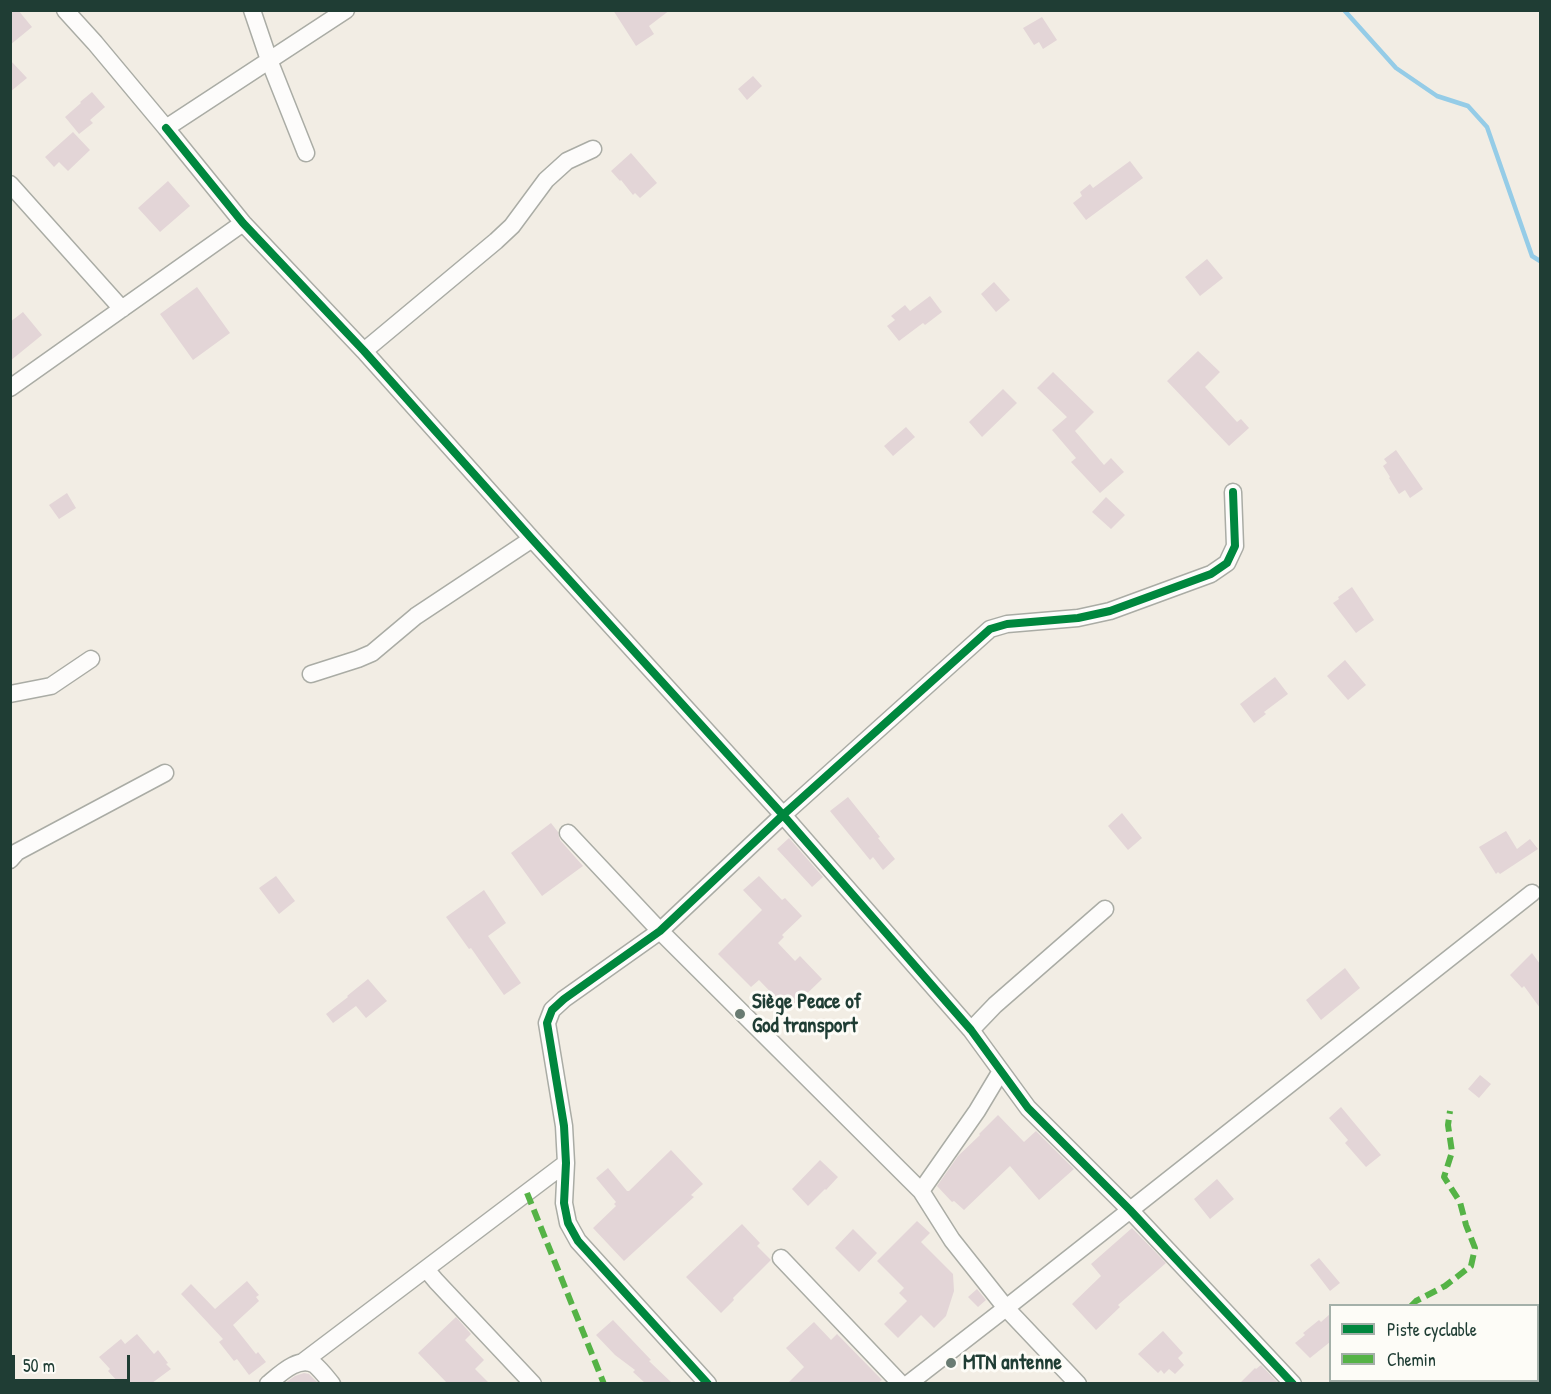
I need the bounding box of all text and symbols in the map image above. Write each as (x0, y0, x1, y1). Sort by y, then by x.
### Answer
place label: Siège Peace of God transport (752, 989, 861, 1039)
marker: Siège Peace of God transport (733, 1007, 747, 1021)
legend (1329, 1304, 1539, 1382)
text: Piste cyclable (1387, 1317, 1477, 1342)
scale bar (15, 1343, 134, 1381)
text: Chemin (1387, 1347, 1436, 1372)
place label: MTN antenne (963, 1350, 1062, 1376)
text: 50 m (23, 1353, 55, 1378)
marker: MTN antenne (944, 1356, 958, 1370)

